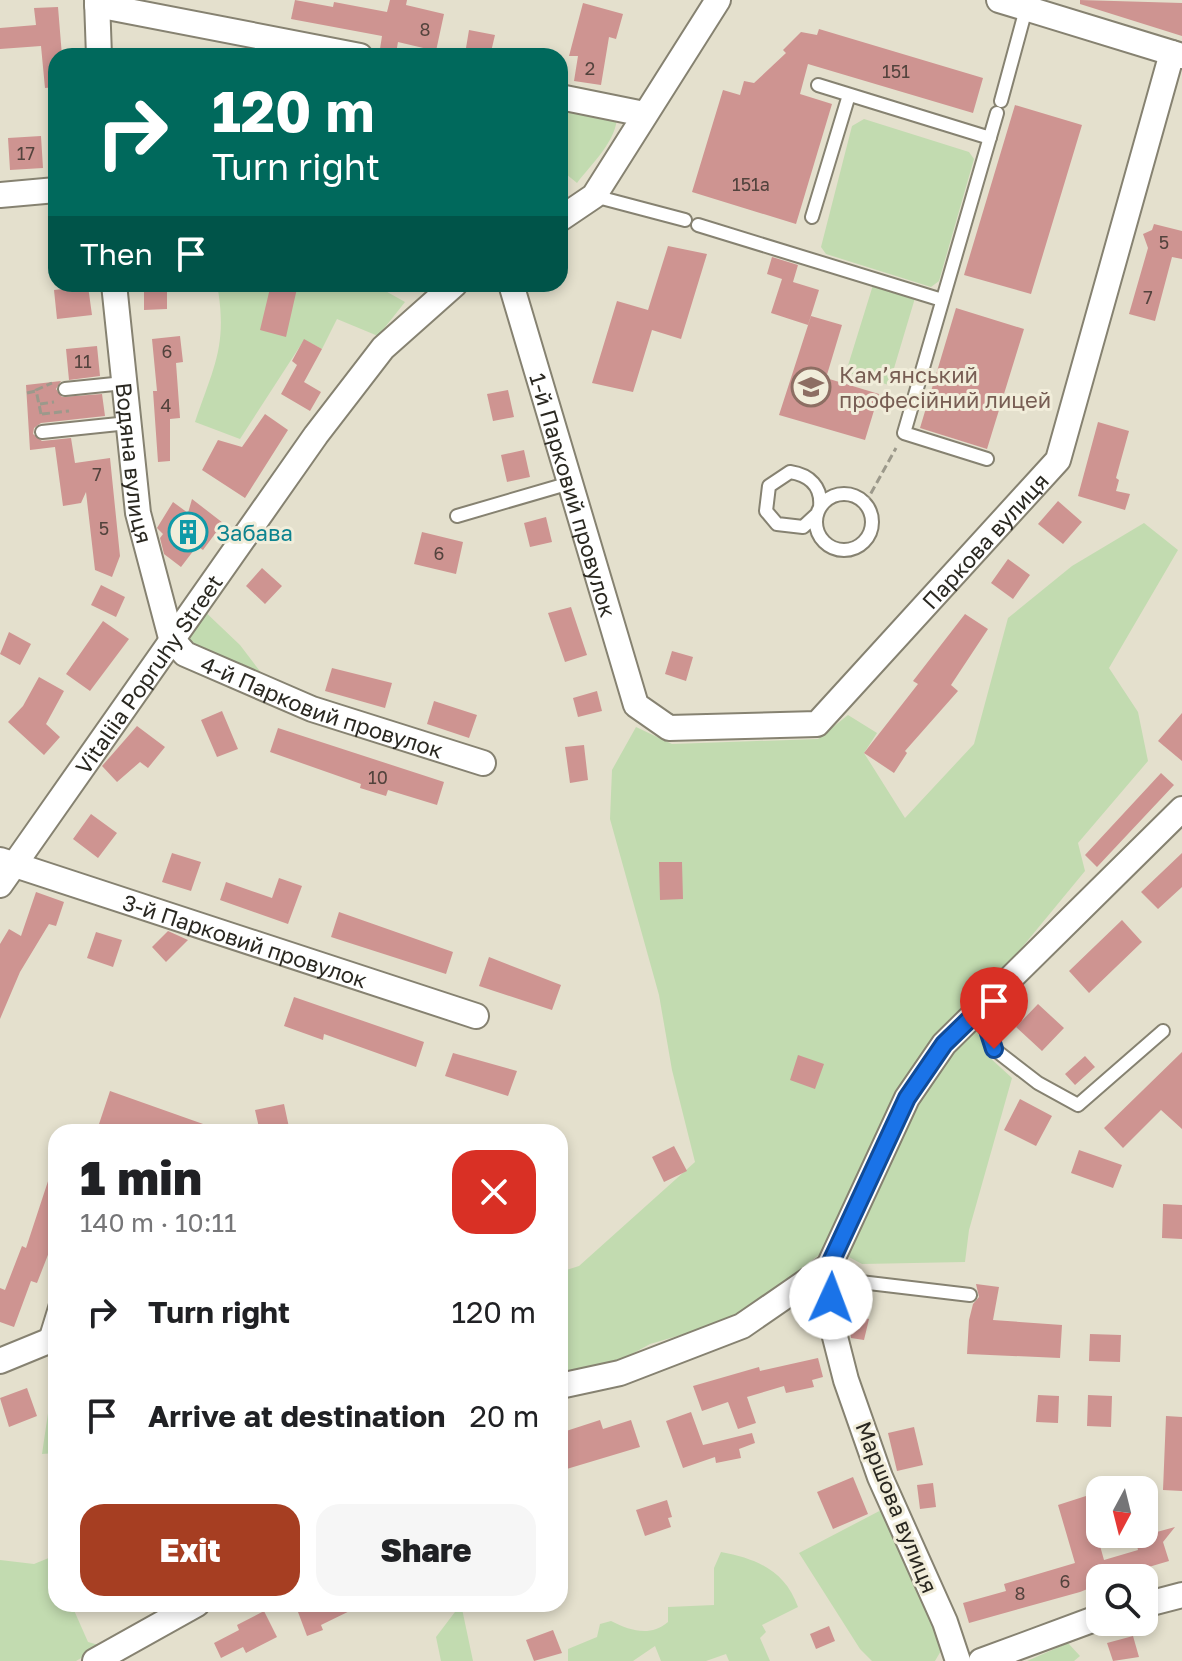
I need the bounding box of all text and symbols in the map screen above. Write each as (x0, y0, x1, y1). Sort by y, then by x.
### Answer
house number: 8 (420, 18, 430, 40)
house number: 2 (585, 57, 595, 79)
house number: 151 (882, 60, 910, 82)
text: 120 m (212, 77, 374, 144)
icon: right (80, 80, 184, 184)
house number: 17 (17, 142, 35, 164)
text: Turn right (212, 145, 380, 188)
house number: 151а (732, 173, 770, 195)
house number: 5 (1159, 231, 1169, 253)
icon: arrive (169, 232, 213, 276)
text: Then (80, 236, 153, 272)
house number: 7 (1143, 286, 1153, 308)
house number: 6 (162, 340, 172, 362)
house number: 11 (74, 350, 92, 372)
place label: Кам’янський професійний лицей (839, 361, 1051, 413)
school or university icon: Кам’янський професійний лицей (790, 366, 832, 408)
street label: 1-й Парковий провулок (525, 370, 623, 620)
street label: Водяна вулиця (111, 381, 159, 546)
house number: 4 (161, 394, 172, 416)
house number: 7 (92, 463, 102, 485)
street label: Паркова вулиця (916, 467, 1054, 614)
building icon: Забава (167, 511, 209, 553)
house number: 5 (99, 517, 109, 539)
place label: Забава (216, 519, 293, 546)
house number: 6 (434, 542, 444, 564)
street label: Vitaliia Popruhy Street (69, 569, 228, 779)
street label: 4-й Парковий провулок (197, 649, 447, 763)
house number: 10 (368, 766, 388, 788)
street label: 3-й Парковий провулок (120, 888, 371, 993)
pin (960, 967, 1028, 1049)
icon: arrive (972, 979, 1016, 1023)
text: 1 min (80, 1148, 202, 1206)
button: close (452, 1150, 536, 1234)
text: 140 m · 10:11 (80, 1207, 237, 1238)
position arrow (789, 1256, 873, 1340)
icon: right (80, 1290, 124, 1334)
text: Turn right (148, 1294, 290, 1330)
text: 120 m (451, 1294, 536, 1330)
icon: arrive (80, 1394, 124, 1438)
text: Arrive at destination (148, 1398, 445, 1434)
text: 20 m (469, 1398, 539, 1434)
street label: Маршова вулиця (850, 1417, 944, 1597)
north arrow (1086, 1476, 1158, 1548)
map controls (1086, 1476, 1158, 1636)
button: Exit (80, 1504, 300, 1596)
button: Share (316, 1504, 536, 1596)
button: search (1086, 1564, 1158, 1636)
house number: 6 (1060, 1570, 1070, 1592)
house number: 8 (1015, 1582, 1025, 1604)

